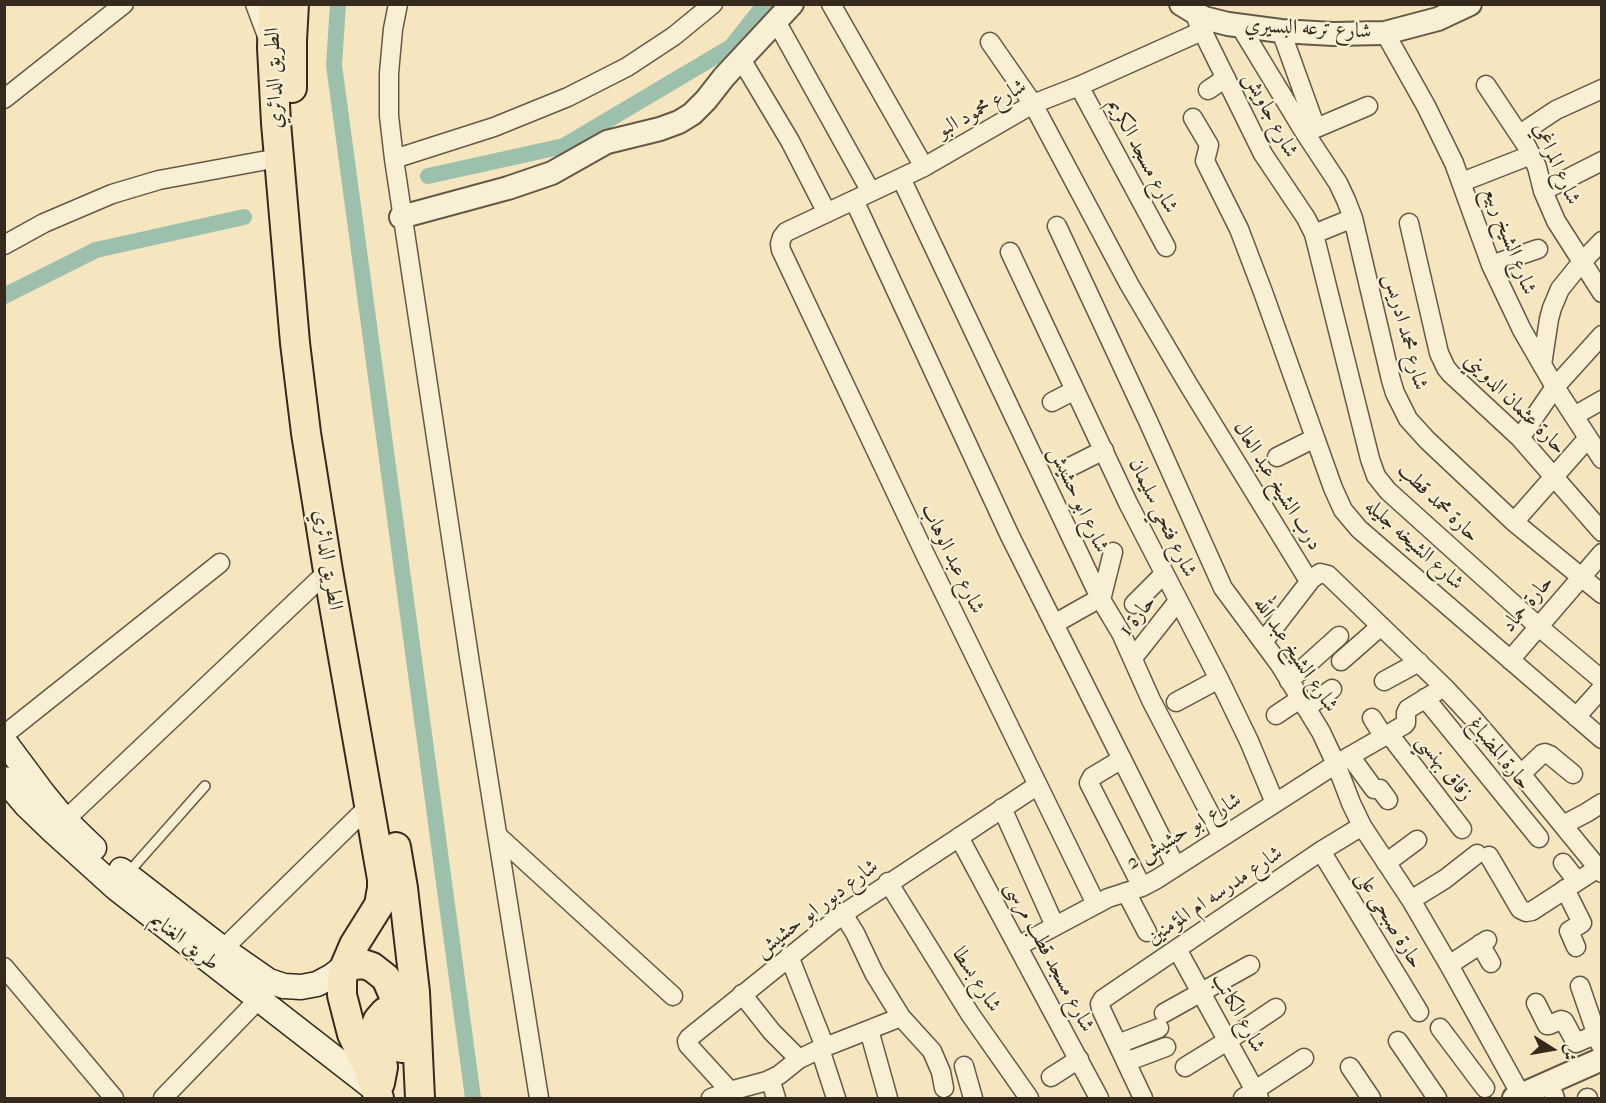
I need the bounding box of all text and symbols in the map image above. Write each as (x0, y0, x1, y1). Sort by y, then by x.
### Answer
street label: شارع ترعه البسيري (1244, 13, 1372, 45)
street label: الطريق الدائري (261, 27, 289, 129)
street label: شارع جاويش (1237, 68, 1303, 162)
street label: شارع محمود البو (933, 74, 1031, 144)
street label: شارع مسجد الكريم (1101, 94, 1183, 218)
street label: شارع المراغي (1527, 119, 1585, 209)
street label: شارع الشيخ ربيع (1477, 184, 1541, 298)
street label: شارع محمد ادريس (1377, 271, 1433, 393)
street label: حارة عثمان الدويني (1459, 348, 1571, 460)
street label: درب الشيخ عبد العال (1227, 417, 1327, 555)
street label: شارع ابو حشيش (1042, 443, 1114, 557)
street label: شارع فتحي سليمان (1122, 454, 1202, 582)
street label: حارة محمد قطب (1392, 458, 1484, 548)
street label: شارع الشيخه جليله (1359, 494, 1469, 596)
street label: شارع عبد الوهاب (914, 500, 990, 618)
street label: الطريق الدائري (307, 508, 347, 612)
street label: حارة حماد (1497, 570, 1559, 638)
street label: حارة 1 (1114, 590, 1162, 642)
street label: شارع الشيخ عبد الله (1247, 593, 1343, 717)
street label: حارة المضباغ (1462, 712, 1536, 796)
street label: زقاق بهنسي (1410, 730, 1478, 806)
street label: شارع ابو حشيش 2 (1122, 788, 1246, 876)
street label: شارع مدرسه ام المؤمنين (1142, 841, 1288, 951)
street label: شارع دبور ابو حشيش (750, 854, 884, 964)
street label: حارة صبحى على (1350, 867, 1428, 973)
street label: شارع مسجد قطب مرسى (999, 877, 1099, 1037)
street label: طريق الغنايم (144, 907, 224, 977)
street label: شارع بسطا (946, 943, 1006, 1017)
street label: شارع الكاتب (1206, 969, 1270, 1057)
north arrow (1522, 1019, 1582, 1079)
text: ش (1559, 1043, 1581, 1062)

